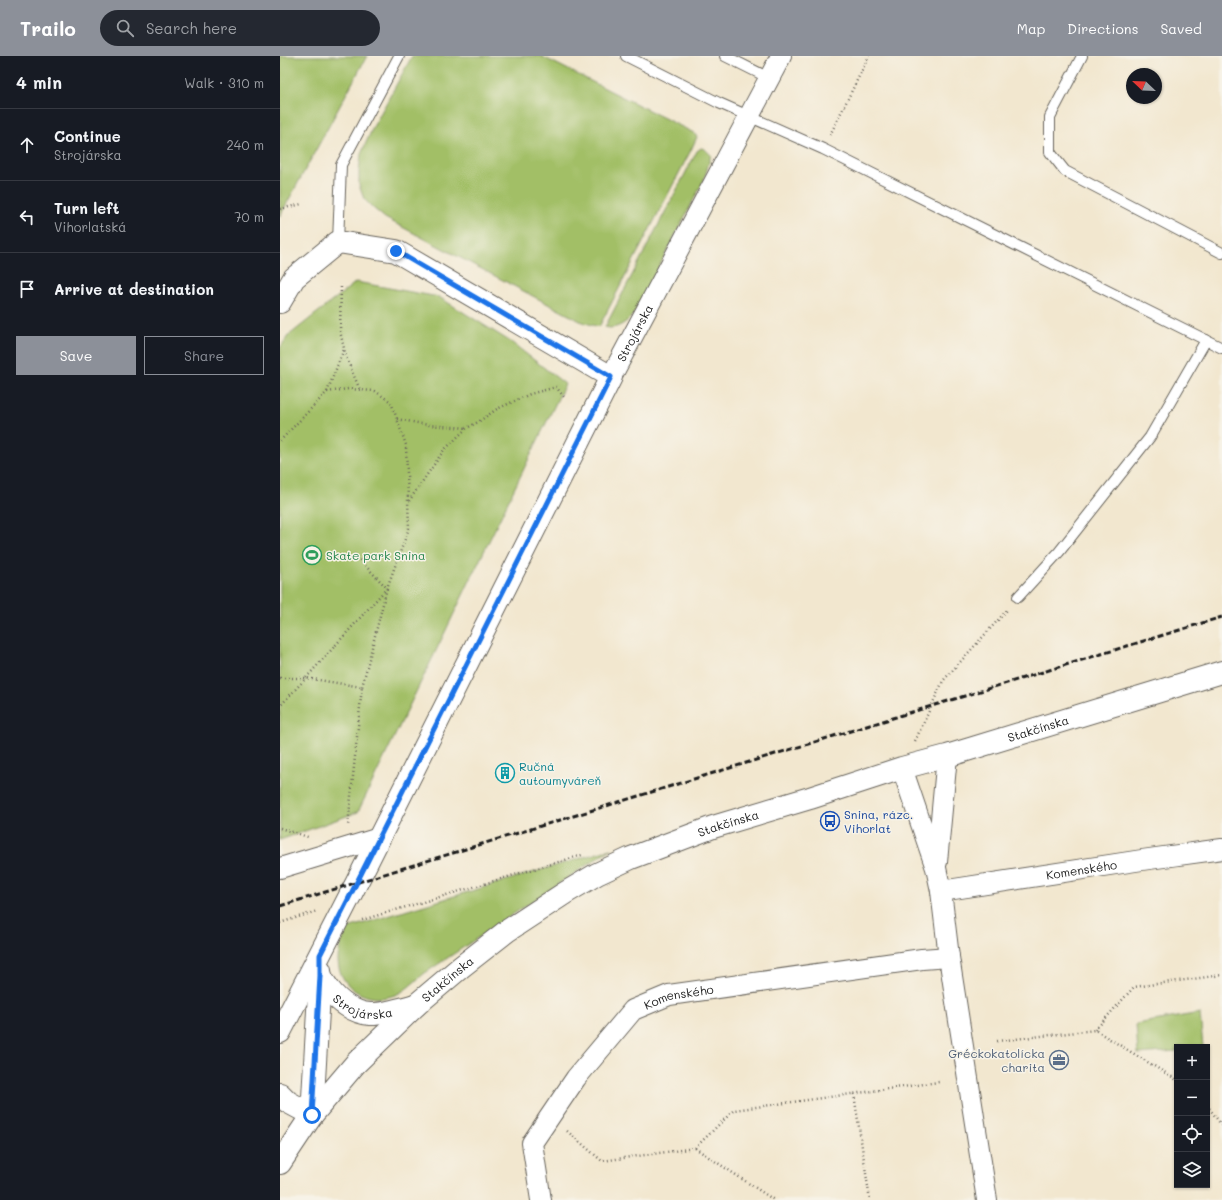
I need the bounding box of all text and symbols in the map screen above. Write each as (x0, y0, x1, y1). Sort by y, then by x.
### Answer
search box (100, 10, 380, 46)
text: Trailo (20, 16, 76, 41)
icon: search (114, 17, 136, 39)
text: Search here (146, 18, 237, 38)
text: Map (1017, 19, 1045, 38)
text: Directions (1067, 19, 1138, 38)
text: Saved (1160, 19, 1202, 38)
north arrow (1126, 68, 1162, 104)
text: 4 min (16, 71, 62, 93)
text: Walk · 310 m (184, 74, 264, 91)
text: Continue (54, 126, 121, 146)
icon: ahead (16, 134, 38, 156)
text: 240 m (227, 136, 264, 153)
text: Strojárska (54, 146, 122, 163)
text: Turn left (54, 198, 119, 218)
icon: left (16, 206, 38, 228)
text: 70 m (234, 208, 264, 225)
text: Vihorlatská (54, 218, 126, 235)
route end (387, 242, 405, 260)
icon: arrive (16, 278, 38, 300)
text: Arrive at destination (54, 279, 214, 299)
street label: Strojárska (613, 301, 656, 364)
button: Save (16, 336, 136, 375)
button: Share (144, 336, 264, 375)
sports icon: Skate park Snina (301, 544, 323, 566)
place label: Skate park Snina (326, 547, 425, 563)
street label: Stakčínska (1005, 711, 1070, 745)
place label: Ručná autoumyváreň (519, 758, 601, 788)
building icon: Ručná autoumyváreň (494, 762, 516, 784)
street label: Stakčínska (695, 806, 761, 840)
place label: Snina, rázc. Vihorlat (844, 806, 913, 836)
bus stop icon: Snina, rázc. Vihorlat (819, 810, 841, 832)
street label: Komenského (1045, 856, 1118, 883)
street label: Stakčínska (418, 952, 476, 1005)
street label: Komenského (641, 981, 715, 1013)
street label: Strojárska (330, 990, 394, 1022)
map controls (1174, 1044, 1210, 1188)
button: + (1174, 1044, 1210, 1080)
place label: Gréckokatolícka charita (948, 1045, 1045, 1075)
office icon: Gréckokatolícka charita (1048, 1049, 1070, 1071)
button: − (1174, 1080, 1210, 1116)
route start (303, 1106, 321, 1124)
button: locate (1174, 1116, 1210, 1152)
button: layers (1174, 1152, 1210, 1188)

